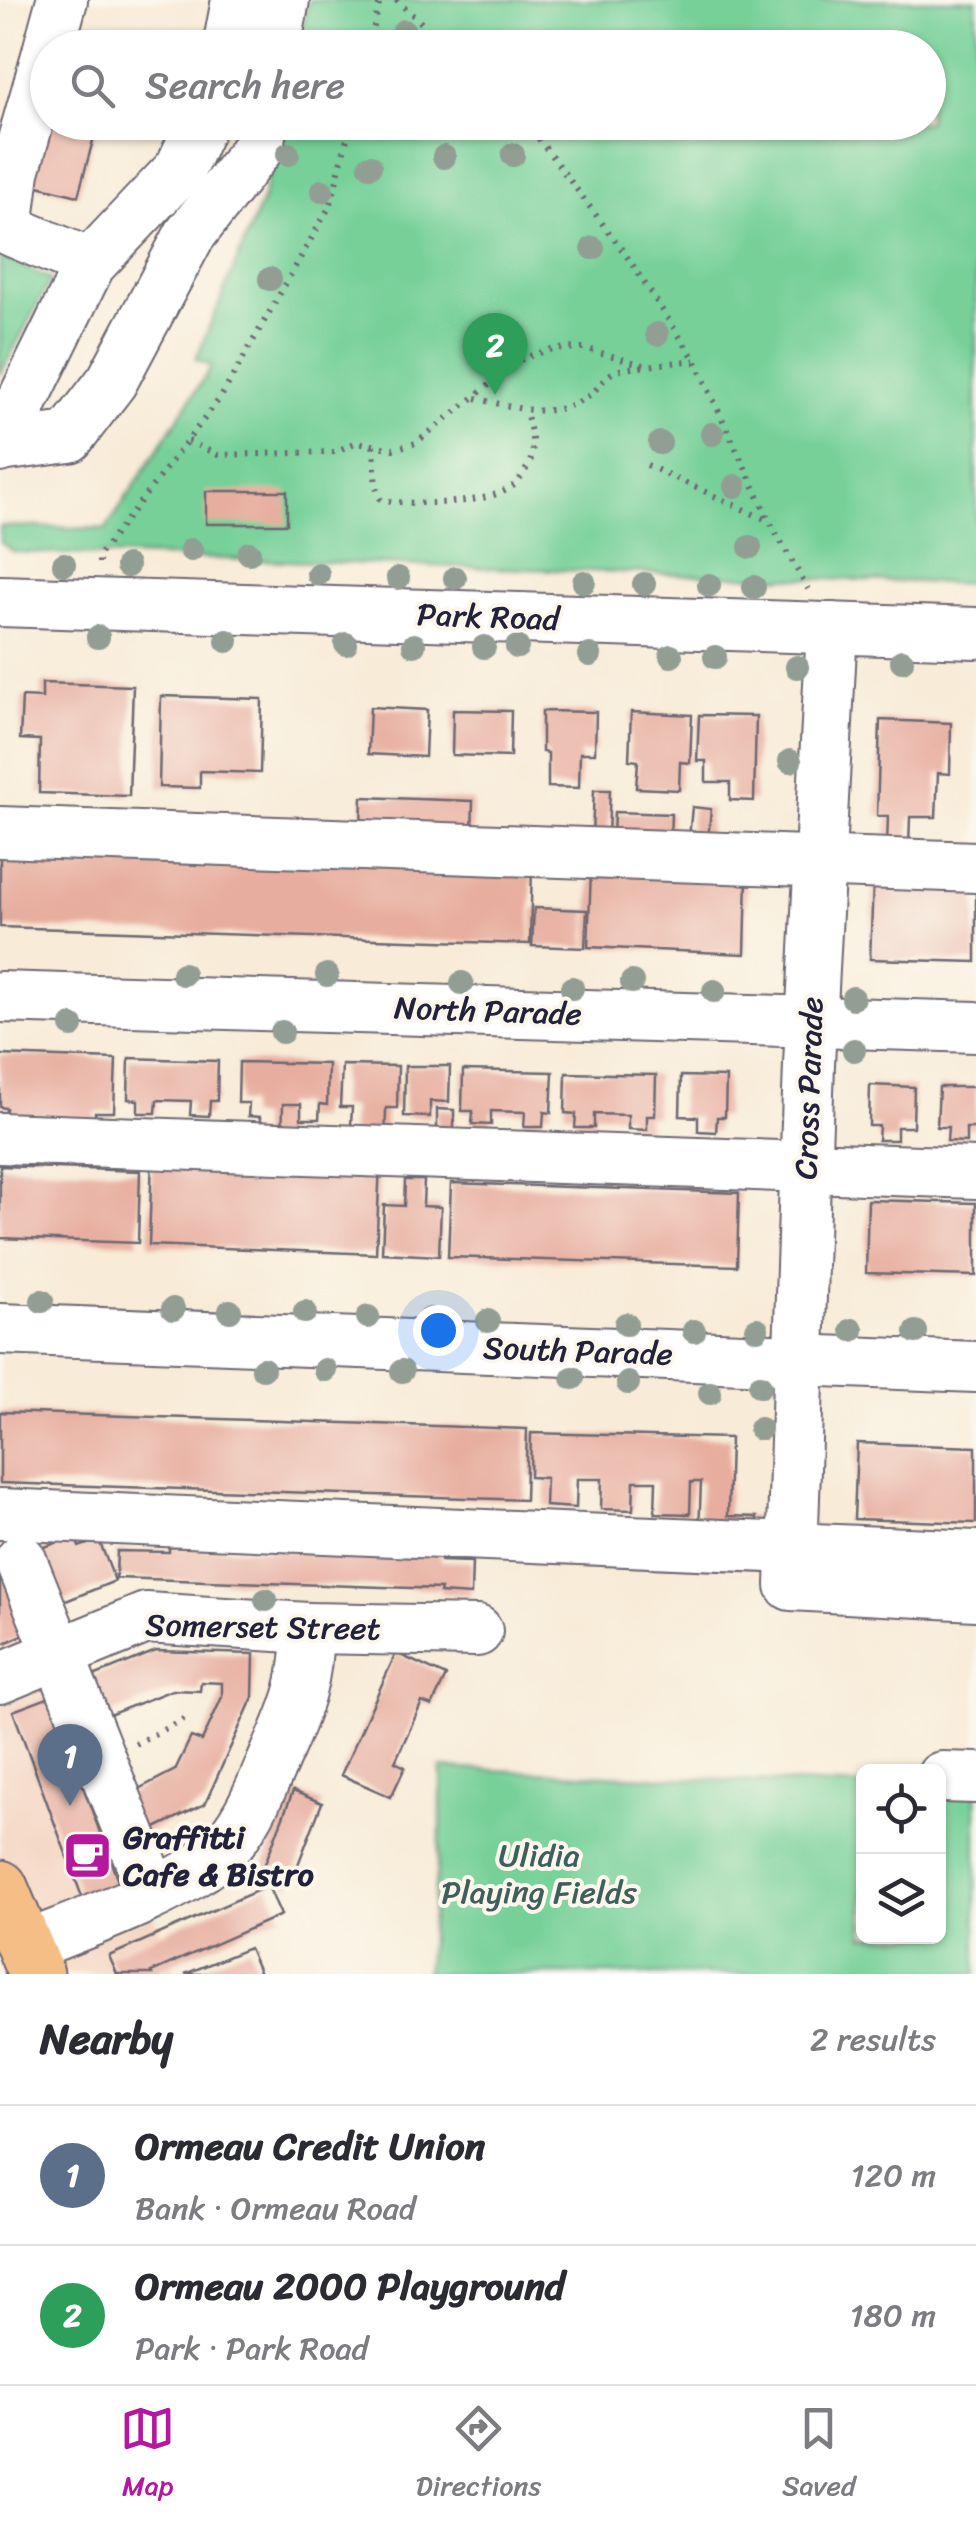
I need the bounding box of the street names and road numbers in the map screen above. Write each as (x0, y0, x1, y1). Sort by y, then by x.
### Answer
street label: Park Road (416, 586, 562, 648)
street label: North Parade (393, 979, 583, 1043)
street label: Cross Parade (777, 996, 841, 1180)
street label: South Parade (482, 1319, 674, 1383)
street label: Somerset Street (145, 1596, 381, 1658)

